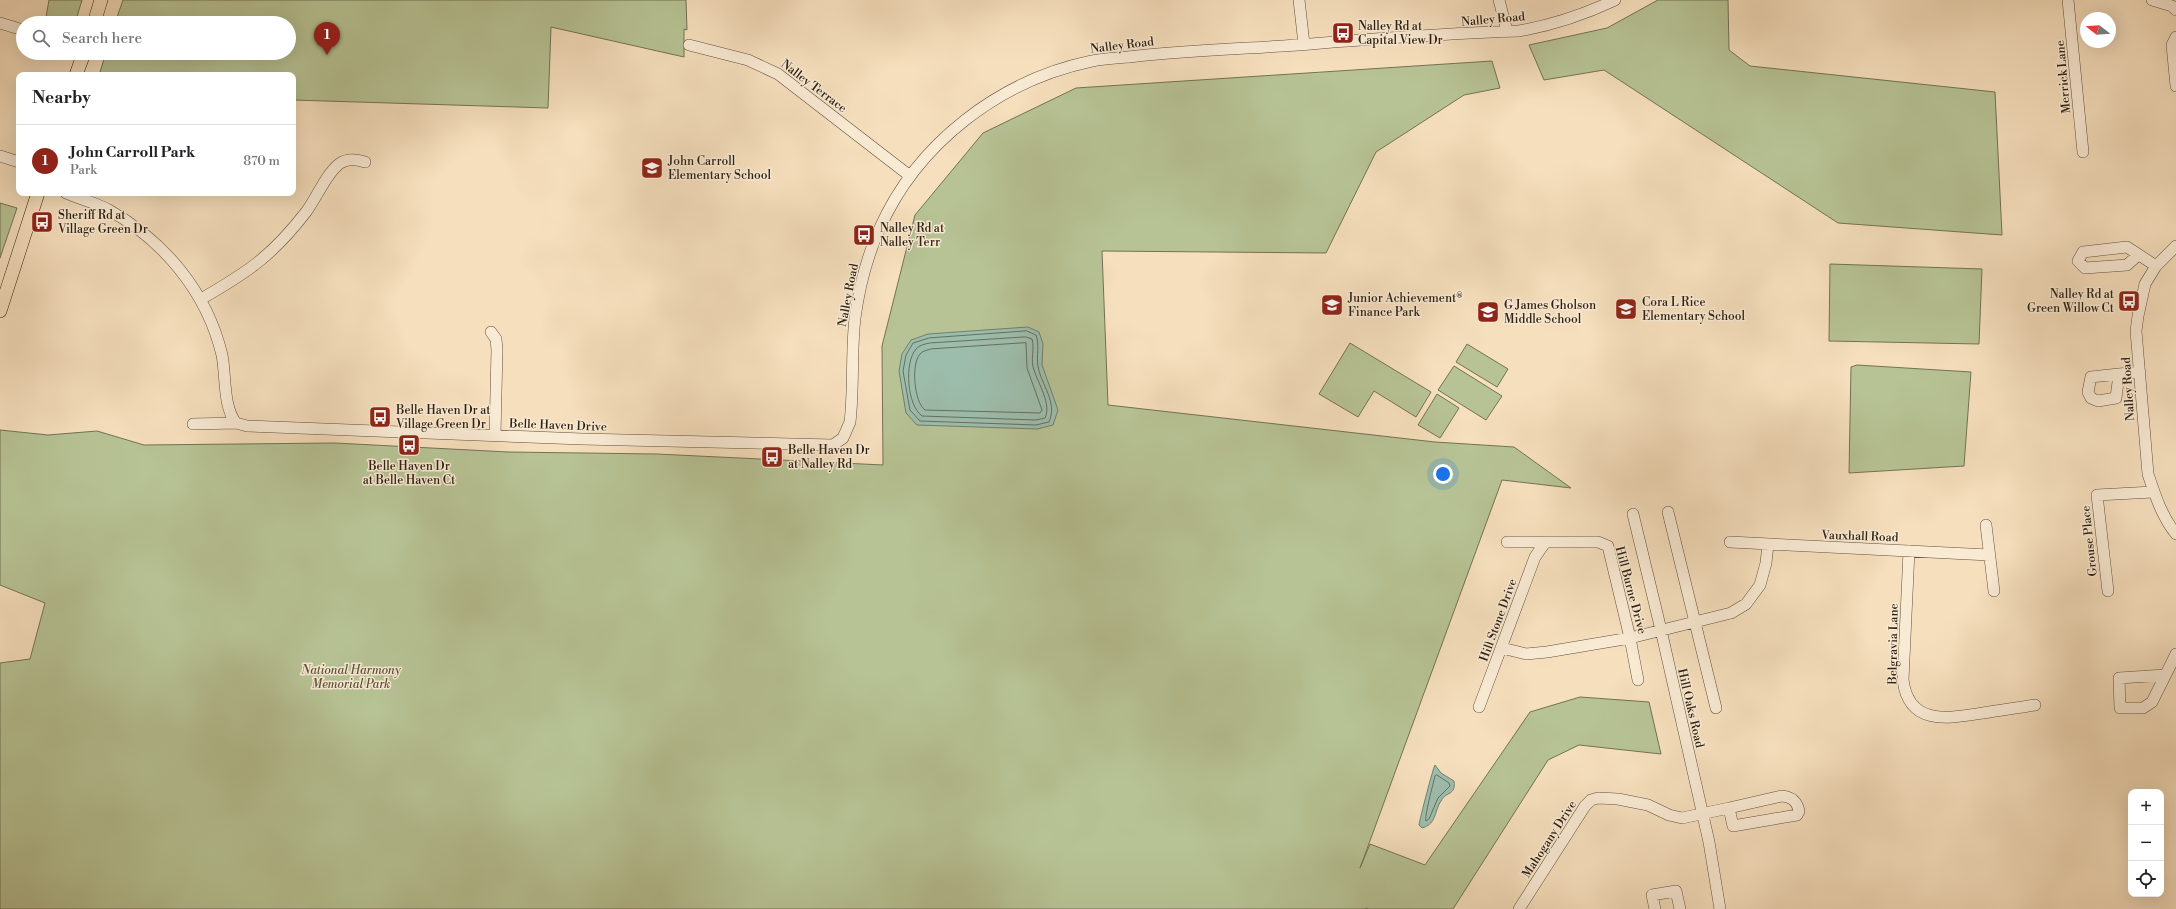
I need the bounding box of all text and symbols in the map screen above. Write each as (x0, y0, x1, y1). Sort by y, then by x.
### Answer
street label: Nalley Road (1460, 9, 1526, 30)
north arrow (2080, 12, 2116, 48)
search box (16, 16, 296, 60)
place label: Nalley Rd at Capital View Dr (1358, 19, 1443, 48)
bus stop icon: Nalley Rd at Capital View Dr (1330, 20, 1356, 46)
pin: 1 (314, 22, 340, 55)
icon: search (30, 27, 52, 49)
text: Search here (62, 29, 142, 48)
street label: Nalley Road (1089, 34, 1155, 57)
street label: Merrick Lane (2053, 40, 2074, 114)
street label: Nalley Terrace (778, 57, 850, 116)
text: Nearby (32, 87, 91, 109)
text: John Carroll Park (70, 143, 195, 162)
text: 1 (42, 153, 48, 169)
text: 870 m (243, 153, 280, 169)
place label: John Carroll Elementary School (667, 154, 772, 183)
school or university icon: John Carroll Elementary School (639, 155, 665, 181)
text: Park (70, 162, 97, 178)
place label: Sheriff Rd at Village Green Dr (57, 208, 148, 237)
bus stop icon: Sheriff Rd at Village Green Dr (29, 209, 55, 235)
place label: Nalley Rd at Nalley Terr (880, 221, 945, 250)
bus stop icon: Nalley Rd at Nalley Terr (851, 222, 877, 248)
street label: Nalley Road (835, 262, 862, 328)
place label: Nalley Rd at Green Willow Ct (2027, 287, 2115, 316)
bus stop icon: Nalley Rd at Green Willow Ct (2116, 288, 2142, 314)
place label: Junior Achievement® Finance Park (1347, 291, 1463, 320)
school or university icon: Junior Achievement® Finance Park (1319, 292, 1345, 318)
place label: Cora L Rice Elementary School (1642, 295, 1746, 324)
school or university icon: Cora L Rice Elementary School (1613, 296, 1639, 322)
place label: G James Gholson Middle School (1504, 298, 1596, 327)
school or university icon: G James Gholson Middle School (1475, 299, 1501, 325)
street label: Nalley Road (2119, 356, 2138, 421)
place label: Belle Haven Dr at Village Green Dr (395, 403, 491, 432)
bus stop icon: Belle Haven Dr at Village Green Dr (367, 404, 393, 430)
street label: Belle Haven Drive (508, 416, 607, 435)
bus stop icon: Belle Haven Dr at Belle Haven Ct (396, 432, 422, 458)
place label: Belle Haven Dr at Nalley Rd (787, 443, 870, 472)
bus stop icon: Belle Haven Dr at Nalley Rd (759, 444, 785, 470)
place label: Belle Haven Dr at Belle Haven Ct (363, 459, 456, 488)
your location (1433, 464, 1453, 484)
street label: Grouse Place (2078, 505, 2101, 577)
street label: Vauxhall Road (1820, 528, 1899, 545)
street label: Hill Burne Drive (1612, 545, 1649, 636)
street label: Hill Stone Drive (1477, 577, 1520, 664)
street label: Belgravia Lane (1885, 603, 1902, 686)
park label: National Harmony Memorial Park (300, 663, 401, 692)
street label: Hill Oaks Road (1674, 667, 1707, 749)
map controls (2128, 789, 2164, 897)
button: + (2128, 789, 2164, 825)
street label: Mahogany Drive (1519, 798, 1580, 881)
button: − (2128, 825, 2164, 861)
button: locate (2128, 861, 2164, 897)

